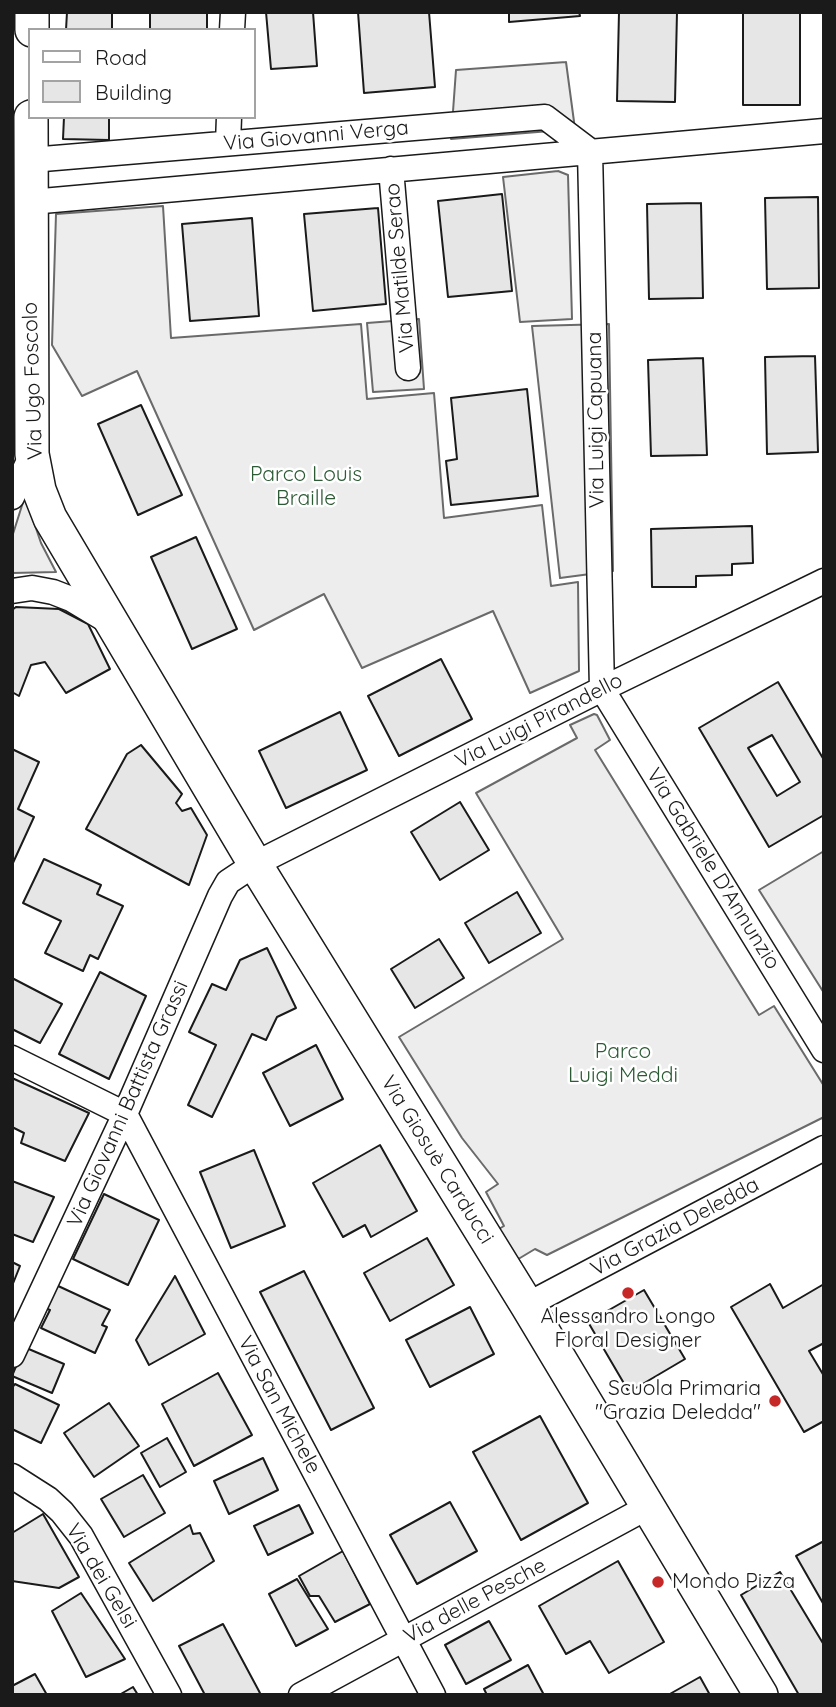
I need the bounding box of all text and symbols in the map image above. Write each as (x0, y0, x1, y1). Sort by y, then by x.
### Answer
legend (28, 28, 256, 119)
text: Road (95, 44, 147, 70)
text: Building (95, 79, 172, 105)
street label: Via Giovanni Verga (222, 115, 410, 157)
street label: Via Matilde Serao (380, 182, 420, 354)
street label: Via Ugo Foscolo (18, 302, 48, 460)
street label: Via Luigi Capuana (582, 332, 610, 508)
park label: Parco Louis Braille (250, 462, 362, 512)
street label: Via Luigi Pirandello (451, 668, 627, 774)
street label: Via Gabriele D'Annunzio (641, 764, 785, 974)
street label: Via Giovanni Battista Grassi (62, 977, 194, 1231)
park label: Parco Luigi Meddi (568, 1039, 678, 1089)
street label: Via Giosuè Carducci (375, 1071, 499, 1249)
street label: Via Grazia Deledda (587, 1172, 763, 1282)
marker: Alessandro Longo Floral Designer (620, 1285, 636, 1301)
place label: Alessandro Longo Floral Designer (541, 1304, 715, 1354)
street label: Via San Michele (232, 1332, 326, 1478)
place label: Scuola Primaria "Grazia Deledda" (595, 1376, 761, 1426)
marker: Scuola Primaria "Grazia Deledda" (767, 1393, 783, 1409)
street label: Via dei Gelsi (60, 1519, 142, 1633)
street label: Via delle Pesche (400, 1553, 550, 1649)
place label: Mondo Pizza (672, 1569, 795, 1595)
marker: Mondo Pizza (650, 1574, 666, 1590)

